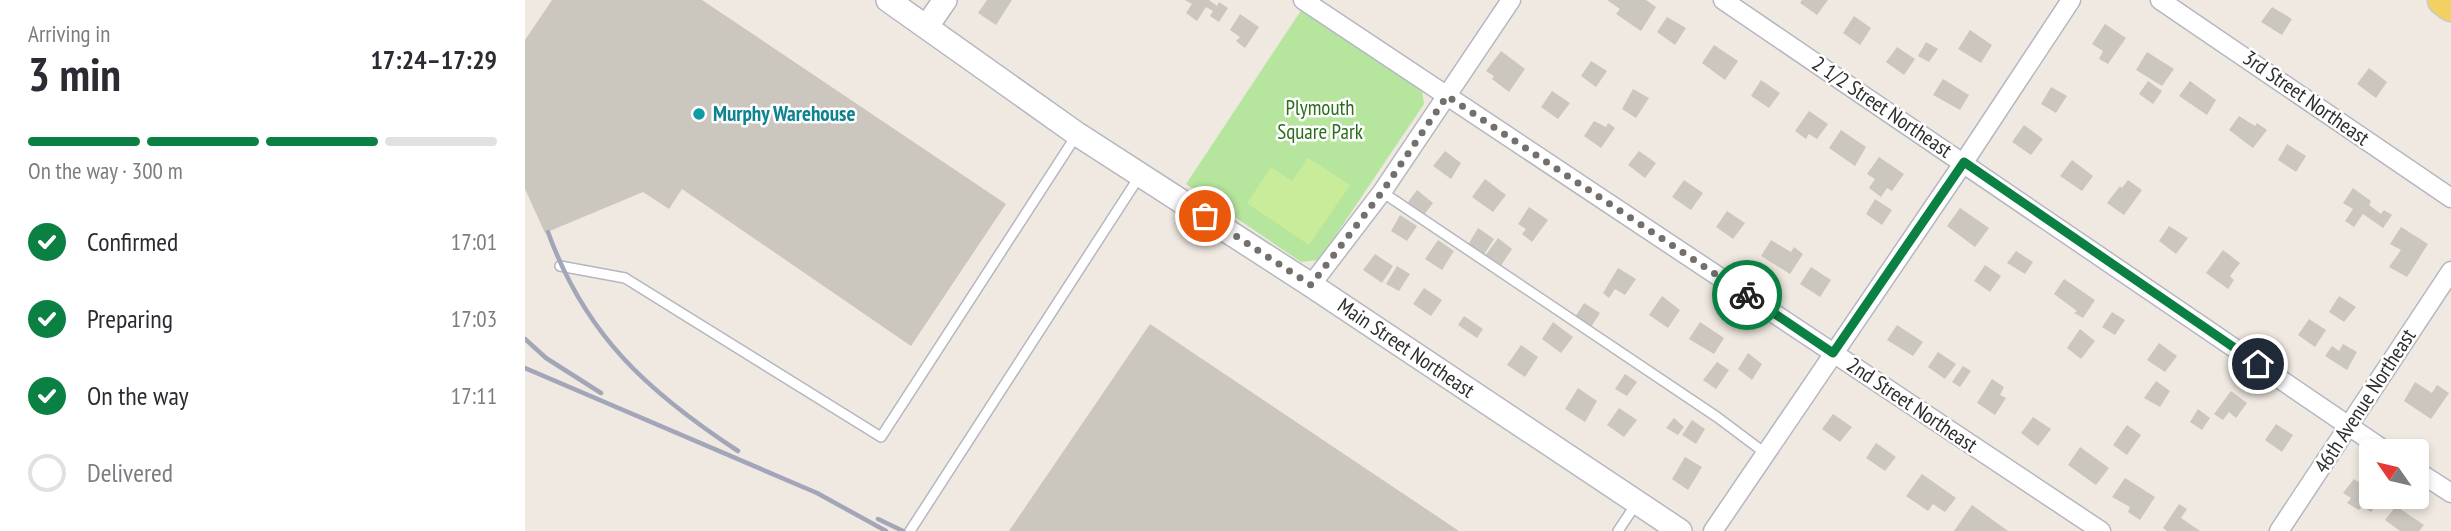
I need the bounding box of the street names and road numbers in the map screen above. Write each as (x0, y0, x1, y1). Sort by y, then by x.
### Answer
street label: 3rd Street Northeast (2238, 44, 2375, 151)
street label: 2 1/2 Street Northeast (1807, 50, 1958, 163)
street label: Main Street Northeast (1333, 292, 1480, 404)
street label: 46th Avenue Northeast (2308, 323, 2421, 478)
street label: 2nd Street Northeast (1842, 351, 1983, 458)

